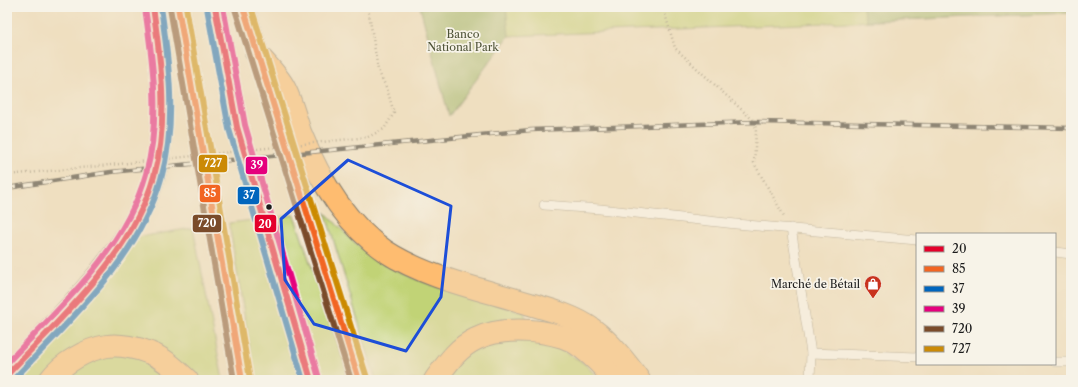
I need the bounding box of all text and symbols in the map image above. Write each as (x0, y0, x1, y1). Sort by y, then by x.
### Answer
park label: Banco National Park (427, 27, 499, 54)
line badge: 727 (198, 154, 228, 173)
text: 727 (204, 156, 222, 170)
line badge: 39 (245, 156, 268, 175)
text: 39 (251, 158, 264, 172)
line badge: 85 (199, 184, 221, 203)
text: 85 (204, 186, 216, 200)
line badge: 37 (237, 186, 260, 205)
text: 37 (243, 188, 255, 202)
unlabelled marker (264, 202, 274, 212)
line badge: 720 (192, 214, 222, 233)
line badge: 20 (254, 214, 277, 233)
text: 720 (197, 216, 217, 230)
text: 20 (258, 217, 272, 231)
legend (916, 233, 1056, 365)
text: 20 (952, 241, 967, 256)
text: 85 (952, 261, 966, 276)
shop icon: Marché de Bétail (863, 274, 883, 299)
place label: Marché de Bétail (771, 277, 861, 291)
text: 37 (952, 281, 965, 296)
text: 39 (952, 301, 966, 316)
text: 720 (952, 321, 972, 336)
text: 727 (952, 341, 971, 356)

